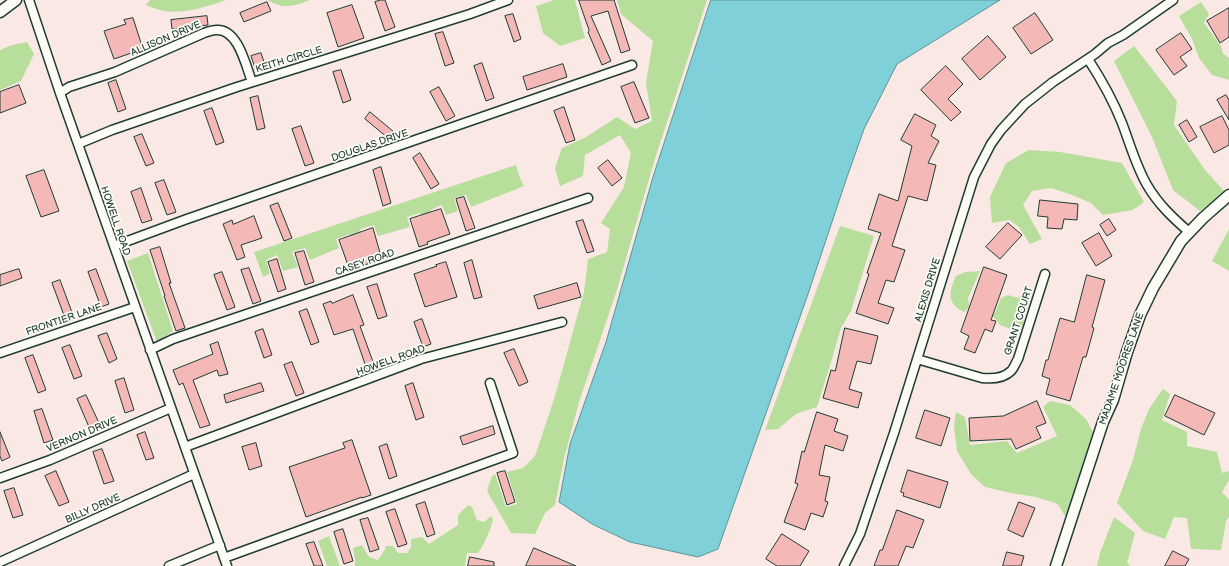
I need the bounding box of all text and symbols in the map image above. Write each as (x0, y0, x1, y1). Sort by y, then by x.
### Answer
street label: ALLISON DRIVE (129, 19, 203, 59)
street label: KEITH CIRCLE (254, 44, 324, 76)
street label: DOUGLAS DRIVE (330, 127, 410, 165)
street label: HOWELL ROAD (98, 185, 132, 257)
street label: CASEY ROAD (334, 247, 396, 279)
street label: ALEXIS DRIVE (913, 257, 943, 323)
street label: GRANT COURT (1002, 285, 1036, 357)
street label: FRONTIER LANE (24, 301, 104, 339)
street label: MADAME MOORES LANE (1097, 311, 1147, 427)
street label: HOWELL ROAD (355, 343, 427, 379)
street label: VERNON DRIVE (45, 415, 119, 455)
street label: BILLY DRIVE (63, 491, 123, 527)

